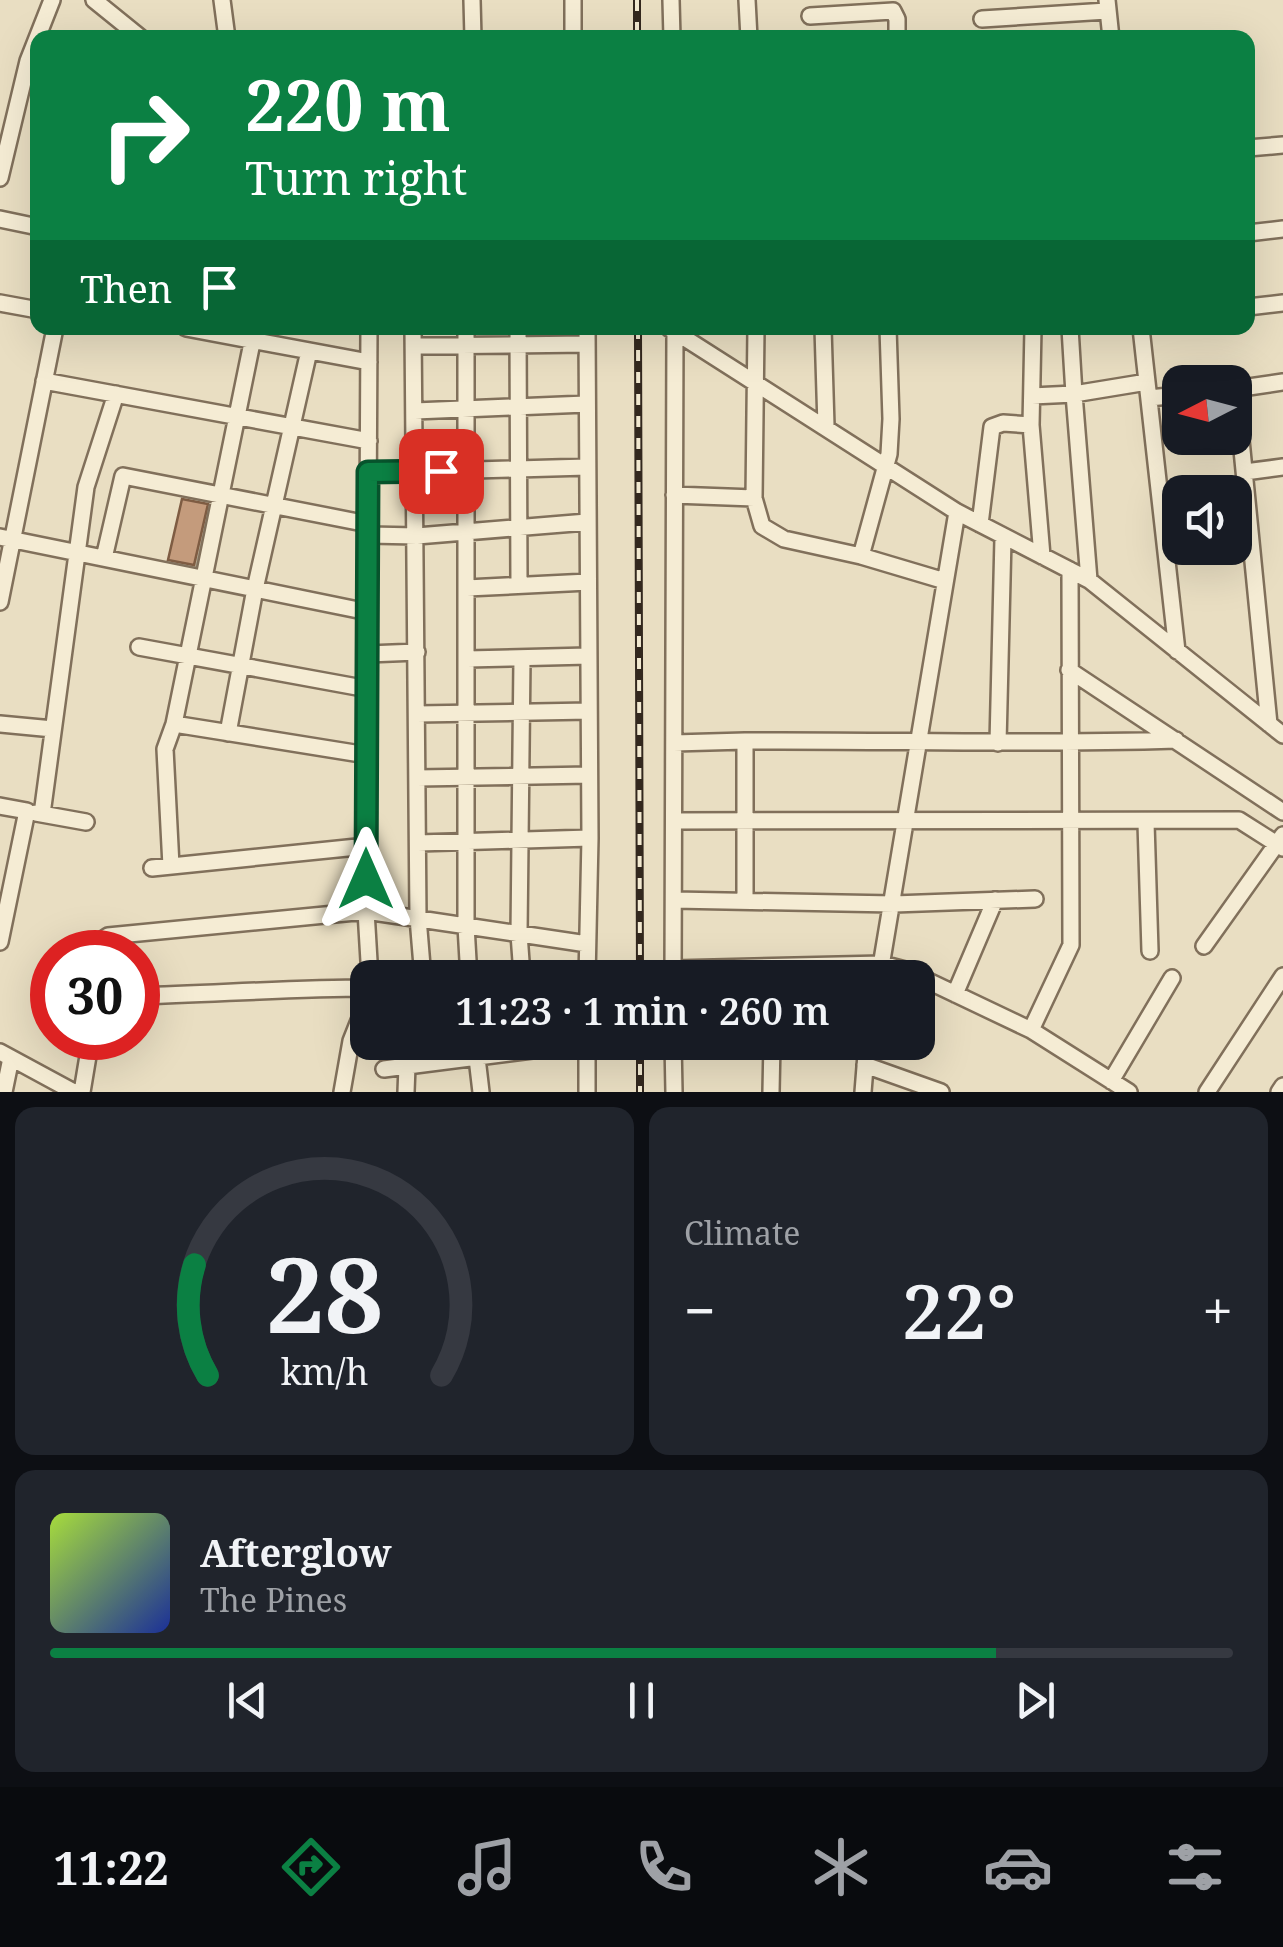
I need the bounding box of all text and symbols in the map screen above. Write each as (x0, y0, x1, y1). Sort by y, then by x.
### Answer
text: 220 m (245, 56, 451, 152)
icon: right (80, 70, 210, 200)
text: Turn right (245, 147, 467, 208)
icon: arrive (192, 260, 247, 315)
text: Then (80, 262, 172, 314)
north arrow (1162, 365, 1252, 455)
map controls (1162, 365, 1252, 565)
pin (399, 429, 484, 514)
icon: arrive (414, 444, 469, 499)
button: sound (1162, 475, 1252, 565)
position arrow (314, 827, 418, 931)
speed limit sign: 30 (30, 930, 160, 1060)
text: 11:23 · 1 min · 260 m (455, 984, 830, 1036)
text: Climate (684, 1211, 800, 1254)
text: 28 (266, 1222, 383, 1363)
text: 22° (902, 1259, 1016, 1361)
text: − (684, 1272, 716, 1347)
text: + (1202, 1272, 1233, 1347)
text: km/h (281, 1347, 368, 1395)
text: Afterglow (200, 1526, 392, 1578)
text: The Pines (200, 1578, 347, 1621)
icon: previous (220, 1673, 275, 1728)
icon: pause (614, 1673, 669, 1728)
icon: next (1008, 1673, 1063, 1728)
icon: directions (276, 1832, 346, 1902)
icon: music (452, 1832, 522, 1902)
icon: phone (629, 1832, 699, 1902)
icon: climate (806, 1832, 876, 1902)
icon: car (983, 1832, 1053, 1902)
icon: filters (1160, 1832, 1230, 1902)
text: 11:22 (53, 1837, 169, 1898)

